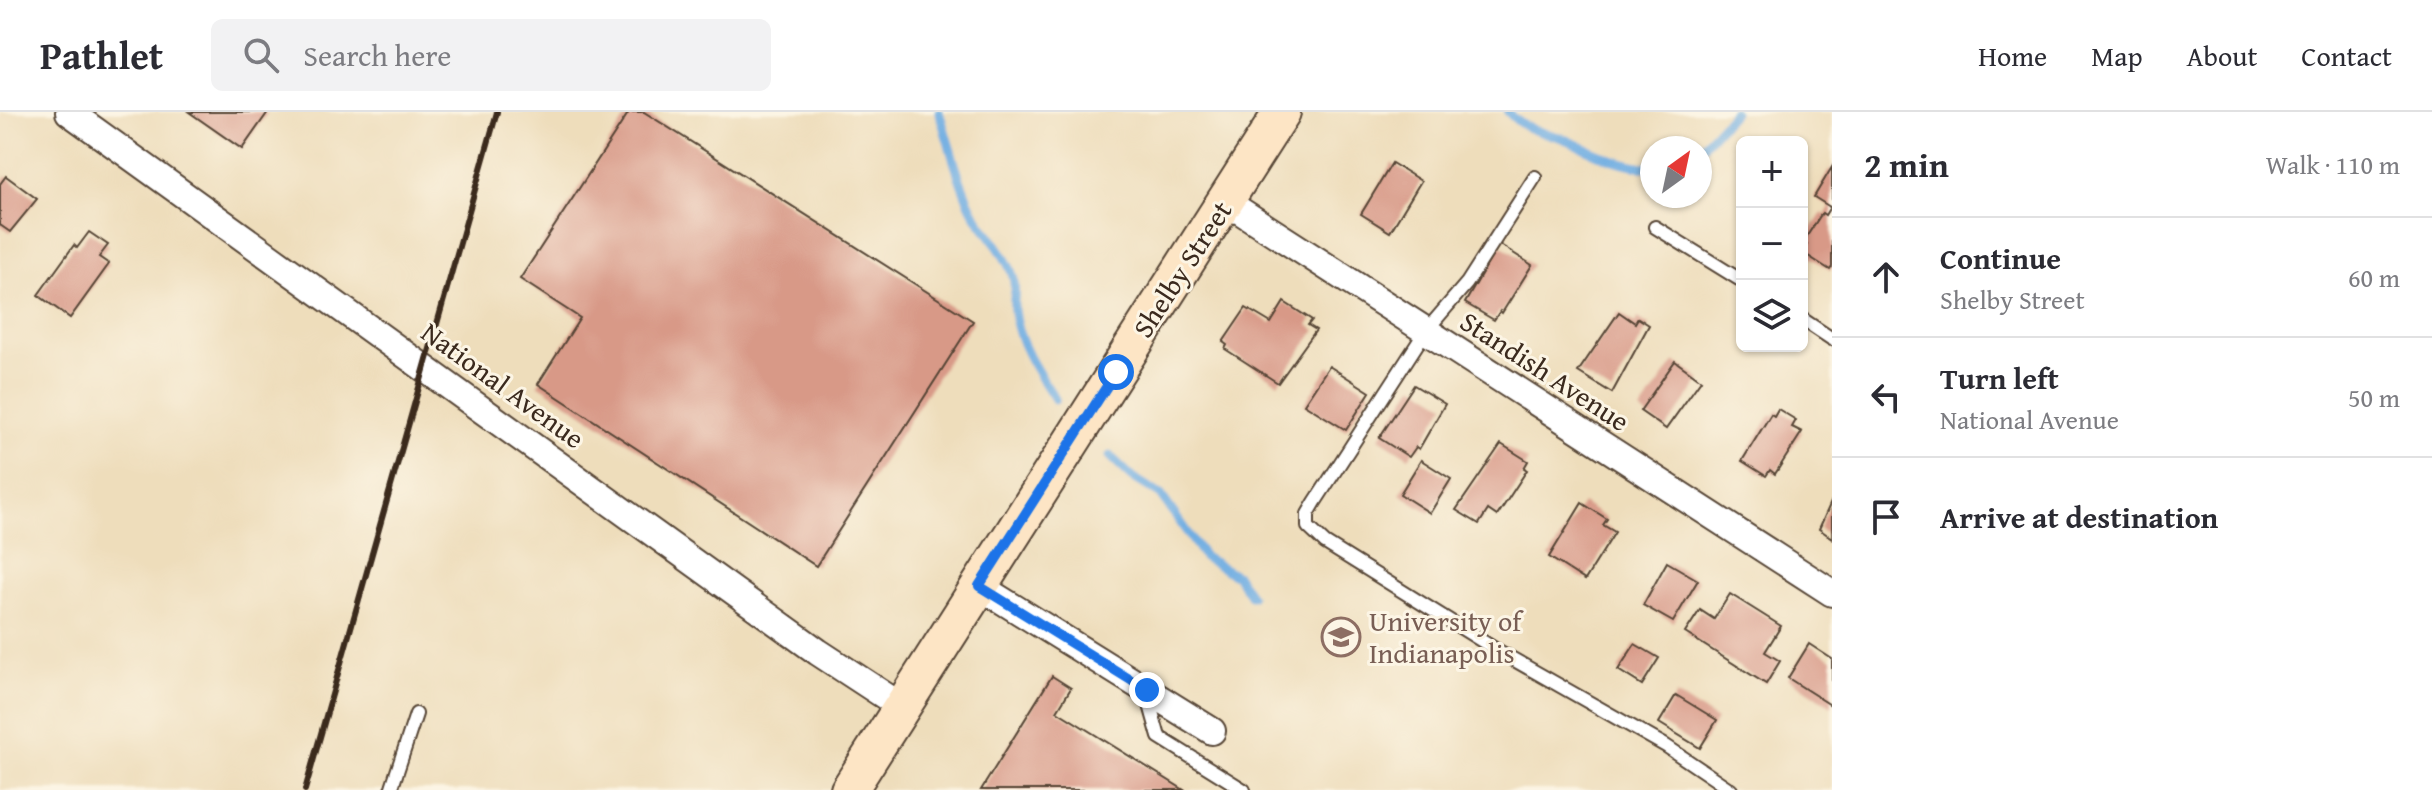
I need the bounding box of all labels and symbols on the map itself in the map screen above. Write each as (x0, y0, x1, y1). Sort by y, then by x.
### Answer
north arrow (1640, 136, 1712, 208)
street label: Shelby Street (1122, 192, 1241, 345)
street label: Standish Avenue (1453, 300, 1638, 441)
street label: National Avenue (413, 311, 593, 458)
route start (1098, 354, 1134, 390)
place label: University of Indianapolis (1369, 600, 1524, 673)
school or university icon: University of Indianapolis (1320, 616, 1362, 658)
route end (1129, 672, 1165, 708)

